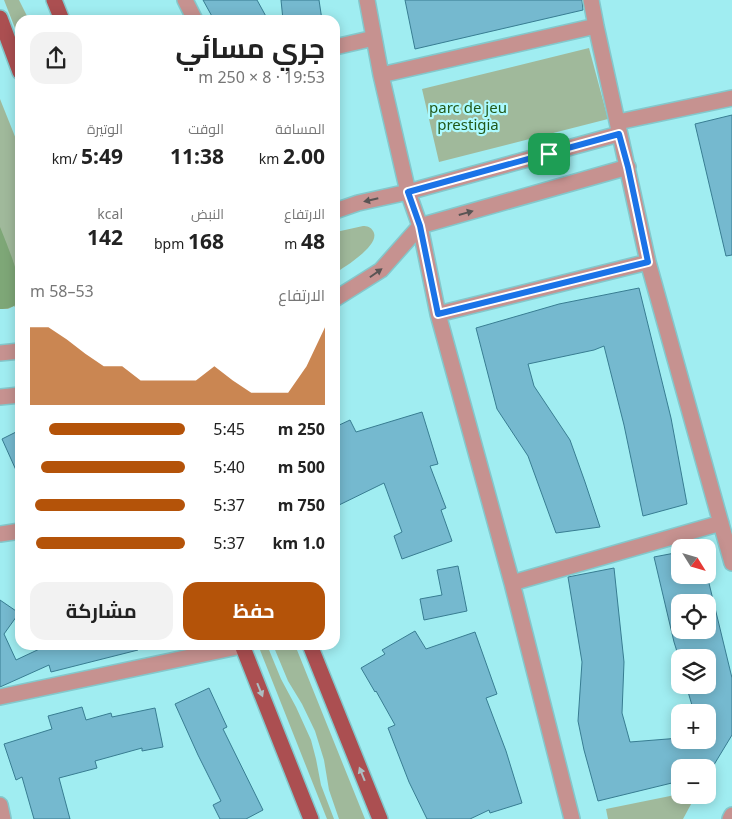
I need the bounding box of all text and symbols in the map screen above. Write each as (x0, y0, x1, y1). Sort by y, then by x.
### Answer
text: جري مسائي (176, 28, 325, 66)
button: share (30, 32, 82, 84)
text: 19:53 · 8 × 250 m (198, 66, 325, 88)
park label: parc de jeu prestigia (429, 97, 507, 134)
text: الوتيرة (87, 119, 123, 138)
text: الوقت (188, 119, 224, 138)
text: المسافة (275, 119, 325, 138)
pin (528, 133, 570, 175)
icon: arrive (535, 140, 563, 168)
text: 5:49 (81, 142, 123, 170)
text: 11:38 (170, 142, 224, 170)
text: 2.00 (283, 142, 325, 170)
text: /km (52, 149, 81, 168)
text: km (259, 149, 283, 168)
one-way arrow (364, 196, 379, 204)
text: kcal (97, 204, 123, 223)
text: النبض (191, 204, 224, 223)
text: الارتفاع (284, 204, 325, 223)
one-way arrow (459, 209, 474, 217)
text: 142 (87, 223, 123, 251)
text: 168 (188, 227, 224, 255)
text: 48 (301, 227, 325, 255)
text: bpm (154, 234, 188, 253)
text: m (284, 234, 301, 253)
one-way arrow (369, 268, 383, 278)
text: 53–58 m (30, 280, 94, 302)
text: الارتفاع (278, 284, 325, 306)
text: 5:45 (213, 418, 245, 440)
text: 250 m (278, 418, 325, 440)
text: 5:40 (213, 456, 245, 478)
text: 500 m (278, 456, 325, 478)
text: 5:37 (213, 494, 245, 516)
text: 750 m (278, 494, 325, 516)
text: 5:37 (213, 532, 245, 554)
text: 1.0 km (272, 532, 325, 554)
north arrow (671, 539, 716, 584)
map controls (671, 539, 716, 804)
button: مشاركة (30, 582, 173, 640)
button: حفظ (183, 582, 325, 640)
button: locate (671, 594, 716, 639)
button: layers (671, 649, 716, 694)
one-way arrow (256, 683, 264, 697)
button: + (671, 704, 716, 749)
button: − (671, 759, 716, 804)
one-way arrow (358, 766, 366, 781)

